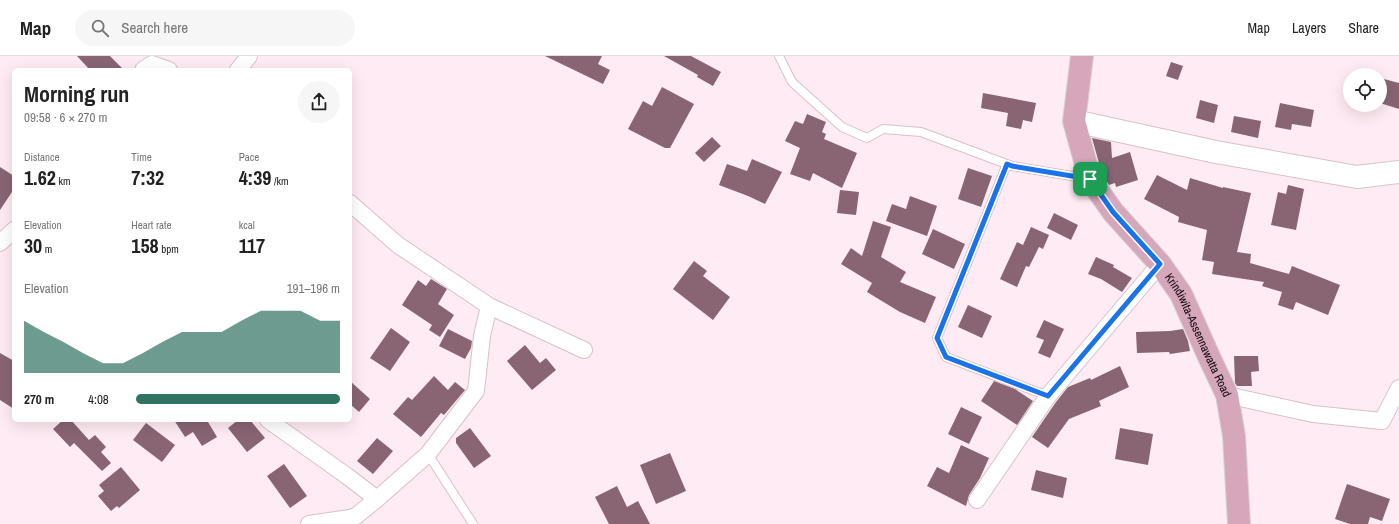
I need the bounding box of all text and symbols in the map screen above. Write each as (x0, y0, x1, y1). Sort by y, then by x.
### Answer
search box (75, 10, 355, 46)
text: Map (20, 15, 51, 41)
icon: search (89, 17, 111, 39)
text: Search here (121, 17, 188, 38)
text: Map (1248, 19, 1270, 37)
text: Layers (1292, 19, 1326, 37)
text: Share (1348, 19, 1379, 37)
map controls (1343, 68, 1387, 112)
button: locate (1343, 68, 1387, 112)
text: Morning run (24, 79, 129, 109)
button: share (298, 81, 340, 123)
text: 09:58 · 6 × 270 m (24, 109, 107, 126)
text: Distance (24, 150, 60, 164)
text: Time (131, 150, 152, 164)
text: Pace (239, 150, 259, 164)
pin (1073, 162, 1107, 196)
text: 1.62 (24, 164, 56, 191)
text: 7:32 (131, 164, 164, 191)
text: 4:39 (239, 164, 271, 191)
icon: arrive (1079, 168, 1101, 190)
text: km (56, 174, 70, 188)
text: /km (271, 174, 289, 188)
text: Elevation (24, 218, 62, 232)
text: Heart rate (131, 218, 171, 232)
text: kcal (239, 218, 255, 232)
text: 30 (24, 232, 42, 259)
text: 158 (131, 232, 159, 259)
text: 117 (239, 232, 265, 259)
text: m (42, 242, 52, 256)
text: bpm (159, 242, 179, 256)
street label: Krindiwita-Assennawatta Road (1161, 270, 1235, 400)
text: Elevation (24, 280, 68, 297)
text: 191–196 m (287, 280, 340, 297)
text: 270 m (24, 391, 54, 408)
text: 4:08 (88, 391, 109, 408)

